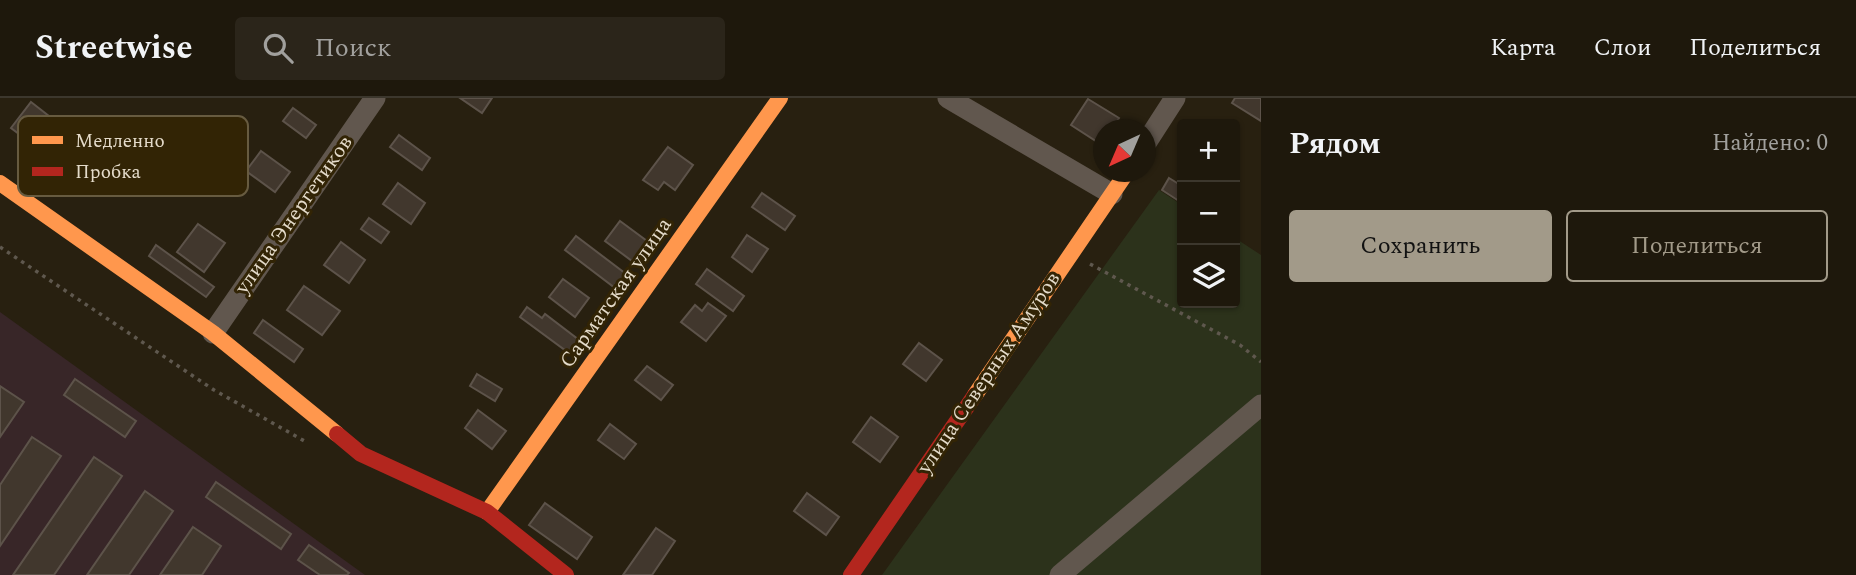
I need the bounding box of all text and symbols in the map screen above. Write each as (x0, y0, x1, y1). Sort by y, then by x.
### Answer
search box (235, 17, 725, 80)
text: Streetwise (35, 23, 193, 73)
text: Поиск (315, 28, 392, 68)
icon: search (259, 29, 297, 67)
text: Карта (1490, 30, 1556, 66)
text: Слои (1594, 30, 1651, 66)
text: Поделиться (1689, 30, 1821, 66)
legend (18, 116, 248, 196)
north arrow (1093, 119, 1156, 182)
map controls (1177, 119, 1240, 308)
button: + (1177, 119, 1240, 182)
text: Рядом (1289, 121, 1381, 167)
text: Найдено: 0 (1712, 126, 1828, 161)
text: Медленно (75, 127, 165, 156)
street label: улица Энергетиков (227, 129, 361, 302)
text: Пробка (75, 158, 142, 187)
button: − (1177, 182, 1240, 245)
street label: Сарматская улица (552, 210, 680, 375)
button: Сохранить (1289, 210, 1552, 282)
button: Поделиться (1566, 210, 1828, 282)
button: layers (1177, 245, 1240, 308)
street label: улица Северных Амуров (909, 266, 1069, 481)

